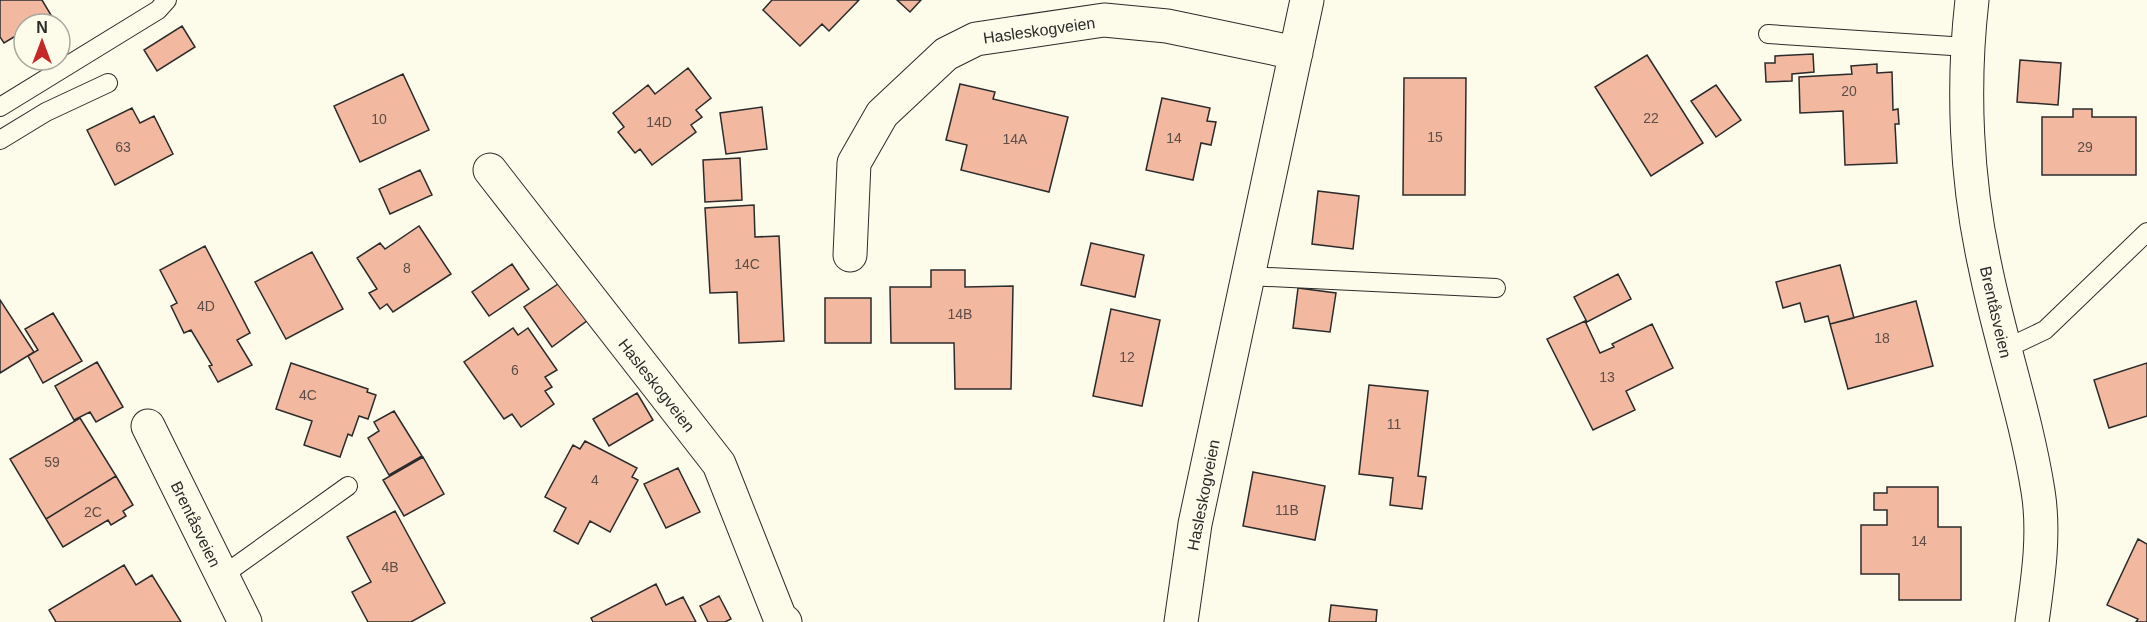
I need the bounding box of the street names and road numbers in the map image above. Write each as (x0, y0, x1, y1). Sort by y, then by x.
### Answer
street label: Hasleskogveien (982, 14, 1096, 47)
street label: Brentåsveien (1977, 265, 2014, 360)
street label: Hasleskogveien (615, 336, 698, 435)
street label: Hasleskogveien (1184, 438, 1223, 552)
street label: Brentåsveien (167, 479, 224, 570)

